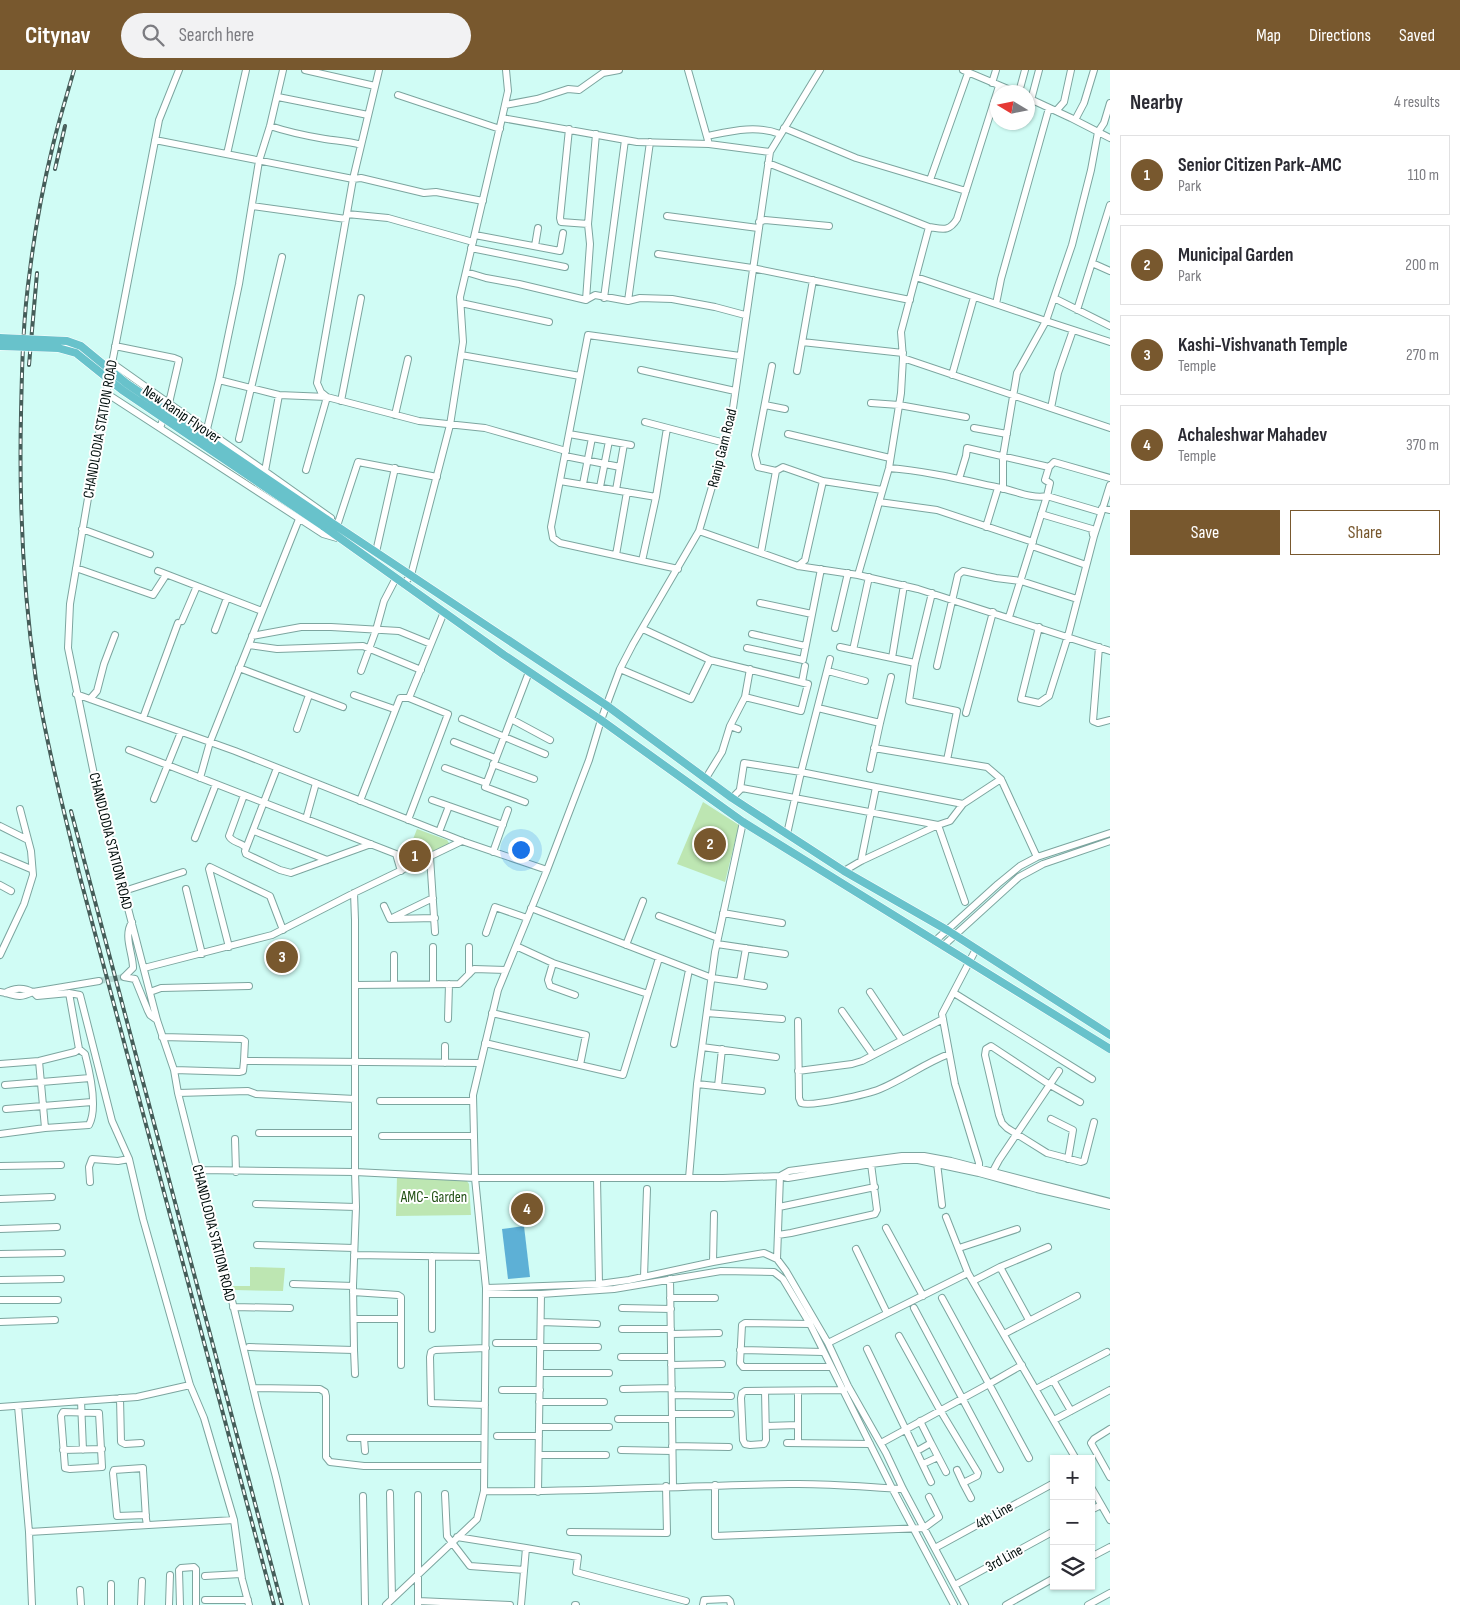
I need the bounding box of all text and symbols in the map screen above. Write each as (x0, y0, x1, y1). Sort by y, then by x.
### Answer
search box (121, 13, 471, 58)
text: Citynav (25, 21, 91, 50)
icon: search (139, 21, 167, 49)
text: Search here (179, 24, 254, 47)
text: Map (1256, 25, 1281, 46)
text: Directions (1309, 25, 1371, 46)
text: Saved (1399, 25, 1435, 46)
north arrow (990, 85, 1035, 130)
text: Nearby (1130, 90, 1183, 115)
text: 4 results (1394, 93, 1440, 112)
text: Senior Citizen Park-AMC (1178, 154, 1342, 177)
text: 1 (1144, 166, 1150, 185)
text: 110 m (1408, 166, 1439, 185)
text: Park (1178, 177, 1201, 196)
text: Municipal Garden (1178, 244, 1294, 267)
text: 2 (1143, 256, 1151, 275)
text: 200 m (1405, 256, 1439, 275)
text: Park (1178, 267, 1201, 286)
text: Kashi-Vishvanath Temple (1178, 334, 1348, 357)
text: 3 (1143, 346, 1151, 365)
text: 270 m (1406, 346, 1439, 365)
text: Temple (1178, 357, 1216, 376)
street label: CHANDLODIA STATION ROAD (79, 358, 122, 500)
street label: New Ranip Flyover (139, 381, 225, 448)
street label: Ranip Gam Road (704, 407, 741, 489)
text: Achaleshwar Mahadev (1178, 424, 1327, 447)
text: 4 (1143, 436, 1151, 455)
text: 370 m (1406, 436, 1439, 455)
text: Temple (1178, 447, 1216, 466)
button: Save (1130, 510, 1280, 555)
button: Share (1290, 510, 1440, 555)
street label: CHANDLODIA STATION ROAD (84, 771, 137, 912)
pin: 2 (694, 825, 726, 863)
pin: 1 (399, 837, 431, 875)
your location (508, 837, 534, 863)
pin: 3 (266, 938, 298, 976)
street label: CHANDLODIA STATION ROAD (187, 1163, 240, 1304)
park label: AMC- Garden (400, 1188, 467, 1207)
pin: 4 (511, 1190, 543, 1228)
map controls (1050, 1455, 1095, 1590)
button: + (1050, 1455, 1095, 1500)
street label: 4th Line (972, 1497, 1017, 1534)
button: − (1050, 1500, 1095, 1545)
street label: 3rd Line (982, 1540, 1026, 1576)
button: layers (1050, 1545, 1095, 1590)

